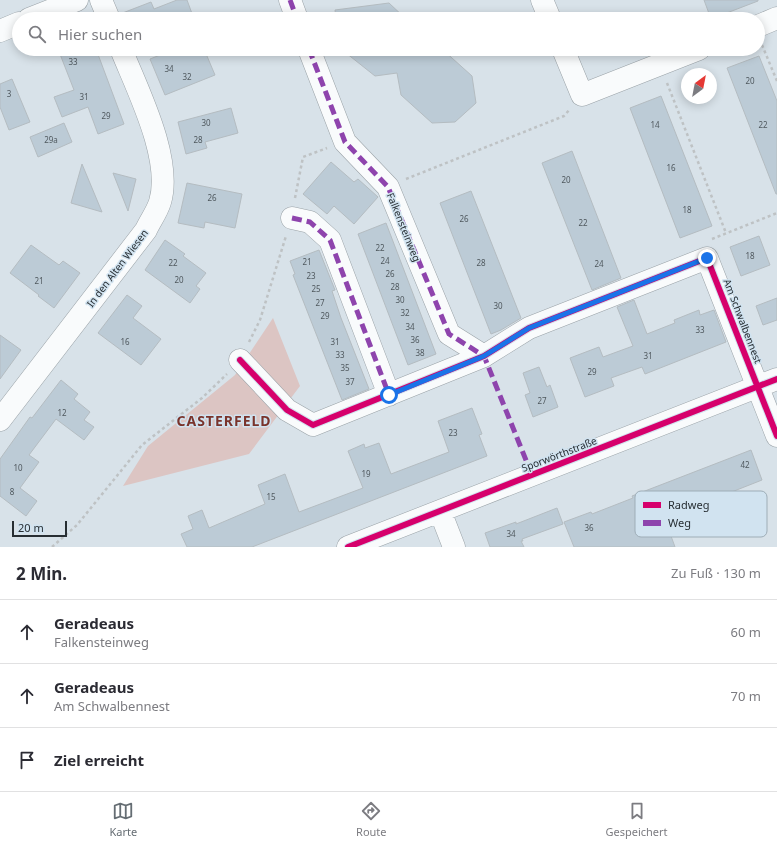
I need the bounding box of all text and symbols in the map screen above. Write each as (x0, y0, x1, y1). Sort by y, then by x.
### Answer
search box (12, 12, 765, 56)
icon: search (26, 23, 48, 45)
text: Hier suchen (58, 24, 142, 44)
house number: 33 (68, 56, 78, 67)
house number: 34 (164, 63, 174, 74)
north arrow (681, 68, 717, 104)
house number: 32 (182, 71, 192, 82)
house number: 20 (745, 75, 755, 86)
house number: 3 (7, 88, 12, 99)
house number: 31 (79, 91, 89, 102)
house number: 29 (101, 110, 111, 121)
house number: 30 (201, 117, 211, 128)
house number: 14 (650, 119, 660, 130)
house number: 22 (758, 119, 768, 130)
house number: 29a (44, 134, 58, 145)
house number: 28 (193, 134, 203, 145)
house number: 16 (666, 162, 676, 173)
house number: 20 (561, 174, 571, 185)
street label: Falkensteinweg (384, 191, 424, 263)
house number: 26 (207, 192, 217, 203)
house number: 18 (682, 204, 692, 215)
house number: 26 (459, 213, 469, 224)
house number: 22 (578, 217, 588, 228)
street label: In den Alten Wiesen (83, 226, 151, 310)
house number: 22 (375, 242, 385, 253)
route end (698, 249, 716, 267)
house number: 18 (745, 250, 755, 261)
house number: 24 (380, 255, 390, 266)
house number: 21 (302, 256, 312, 267)
house number: 22 (168, 257, 178, 268)
house number: 28 (476, 257, 486, 268)
house number: 24 (594, 258, 604, 269)
house number: 26 (385, 268, 395, 279)
house number: 23 (306, 270, 316, 281)
house number: 20 (174, 274, 184, 285)
house number: 21 (34, 275, 44, 286)
street label: Am Schwalbennest (721, 277, 766, 365)
house number: 28 (390, 281, 400, 292)
house number: 25 (311, 283, 321, 294)
house number: 30 (395, 294, 405, 305)
house number: 27 (315, 297, 325, 308)
house number: 30 (493, 300, 503, 311)
house number: 32 (400, 307, 410, 318)
house number: 29 (320, 310, 330, 321)
house number: 34 (405, 321, 415, 332)
house number: 33 (695, 324, 705, 335)
house number: 36 (410, 334, 420, 345)
house number: 16 (120, 336, 130, 347)
house number: 31 (330, 336, 340, 347)
house number: 38 (415, 347, 425, 358)
house number: 33 (335, 349, 345, 360)
house number: 31 (643, 350, 653, 361)
house number: 35 (340, 362, 350, 373)
house number: 29 (587, 366, 597, 377)
house number: 37 (345, 376, 355, 387)
route start (380, 386, 398, 404)
house number: 27 (537, 395, 547, 406)
house number: 12 (57, 407, 67, 418)
district label: CASTERFELD (176, 411, 272, 430)
house number: 23 (448, 427, 458, 438)
street label: Sporwörthstraße (519, 433, 599, 475)
house number: 42 (740, 459, 750, 470)
house number: 10 (13, 462, 23, 473)
house number: 19 (361, 468, 371, 479)
house number: 8 (10, 486, 15, 497)
house number: 15 (266, 491, 276, 502)
legend (635, 491, 767, 537)
text: Radweg (668, 497, 709, 512)
text: Weg (668, 515, 691, 530)
scale bar (12, 519, 67, 538)
text: 20 m (18, 520, 44, 535)
house number: 36 (584, 522, 594, 533)
house number: 34 (506, 528, 516, 539)
text: 2 Min. (16, 562, 67, 585)
text: Zu Fuß · 130 m (671, 564, 761, 582)
text: Geradeaus (54, 613, 134, 633)
icon: ahead (16, 621, 38, 643)
text: 60 m (731, 623, 761, 641)
text: Falkensteinweg (54, 633, 149, 651)
text: Geradeaus (54, 677, 134, 697)
icon: ahead (16, 685, 38, 707)
text: 70 m (731, 687, 761, 705)
text: Am Schwalbennest (54, 697, 170, 715)
icon: arrive (16, 749, 38, 771)
text: Ziel erreicht (54, 750, 144, 770)
tab: Karte (109, 800, 137, 839)
tab: Route (356, 800, 387, 839)
tab: Gespeichert (605, 800, 668, 839)

